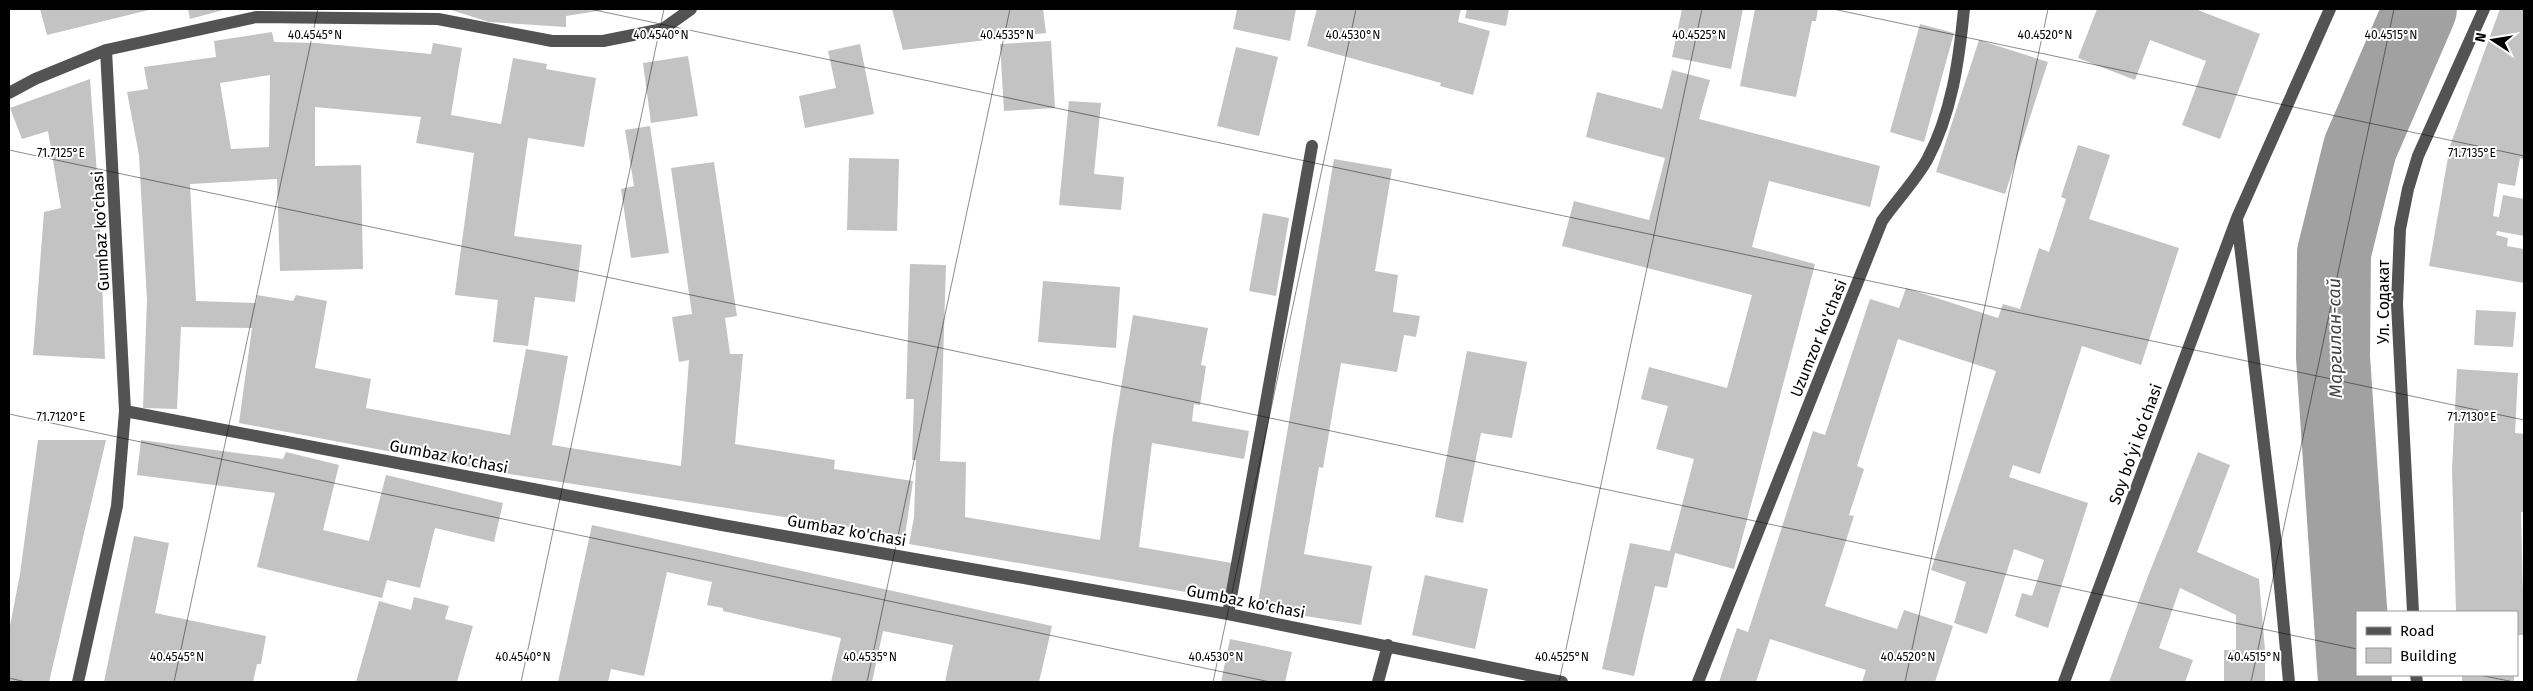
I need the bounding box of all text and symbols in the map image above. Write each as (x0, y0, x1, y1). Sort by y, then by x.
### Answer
north arrow (2468, 15, 2518, 65)
text: 40.4545°N (288, 28, 342, 42)
text: 40.4540°N (633, 28, 689, 42)
text: 40.4535°N (980, 28, 1034, 42)
text: 40.4530°N (1326, 28, 1380, 42)
text: 40.4525°N (1672, 28, 1726, 42)
text: 40.4520°N (2018, 28, 2072, 42)
text: 40.4515°N (2365, 28, 2417, 42)
text: N (2471, 31, 2490, 44)
text: 71.7125°E (37, 146, 85, 160)
text: 71.7135°E (2448, 146, 2496, 160)
street label: Gumbaz ko'chasi (88, 170, 113, 292)
street label: Ул. Содакат (2374, 259, 2393, 344)
street label: Uzumzor ko'chasi (1786, 277, 1851, 400)
water label: Маргилан-сай (2323, 278, 2347, 398)
street label: Soy boʻyi koʻchasi (2105, 381, 2166, 507)
text: 71.7120°E (37, 410, 85, 424)
text: 71.7130°E (2448, 410, 2496, 424)
street label: Gumbaz ko'chasi (388, 436, 510, 477)
street label: Gumbaz ko'chasi (786, 511, 908, 550)
street label: Gumbaz ko'chasi (1185, 581, 1307, 622)
legend (2356, 611, 2518, 676)
text: Road (2400, 622, 2435, 640)
text: Building (2400, 647, 2456, 665)
text: 40.4545°N (150, 650, 204, 664)
text: 40.4540°N (495, 650, 551, 664)
text: 40.4535°N (843, 650, 897, 664)
text: 40.4530°N (1189, 650, 1243, 664)
text: 40.4525°N (1535, 650, 1589, 664)
text: 40.4520°N (1881, 650, 1935, 664)
text: 40.4515°N (2228, 650, 2280, 664)

